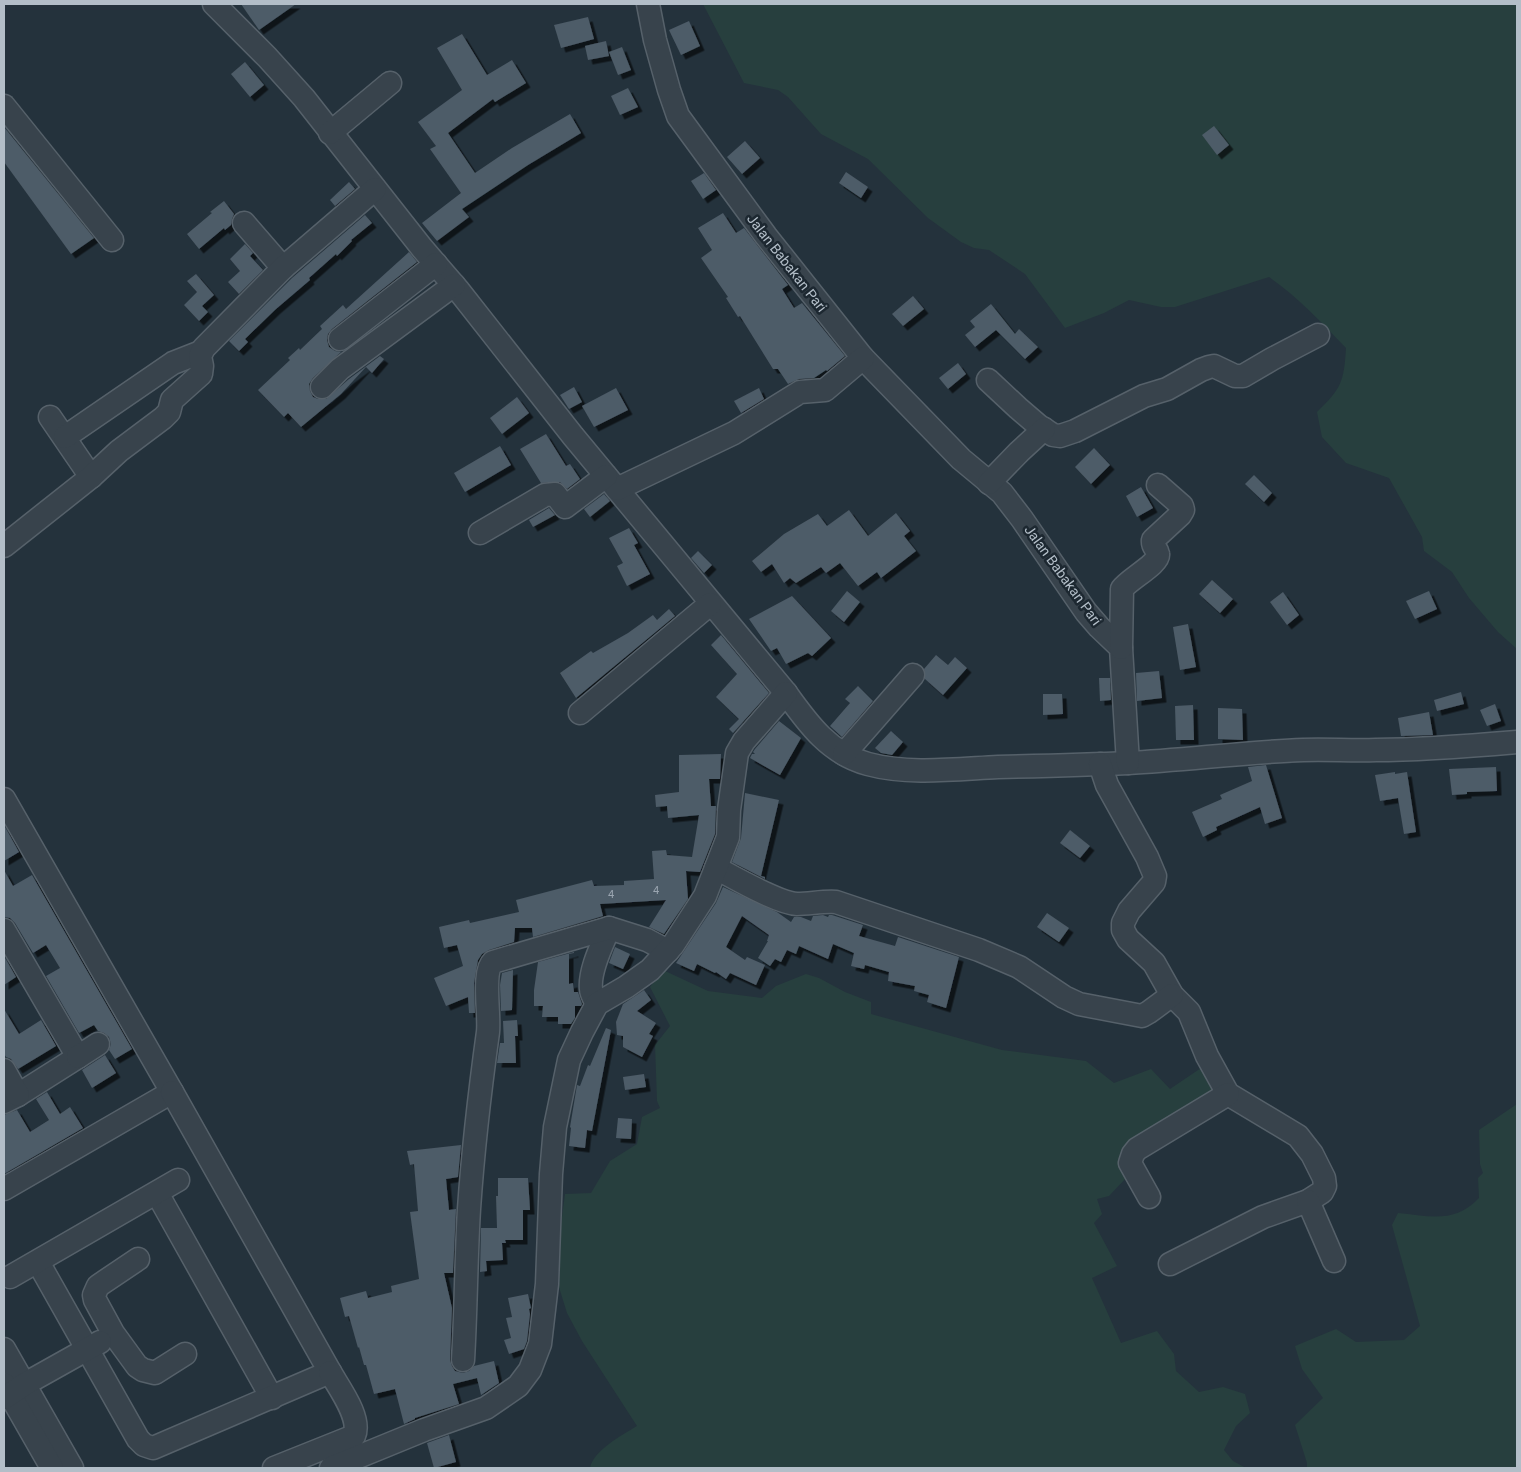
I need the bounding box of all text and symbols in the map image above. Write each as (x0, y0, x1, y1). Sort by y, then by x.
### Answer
street label: Jalan Babakan Pari (744, 211, 830, 315)
street label: Jalan Babakan Pari (1021, 522, 1105, 628)
house number: 4 (653, 884, 659, 897)
house number: 4 (608, 888, 614, 901)

